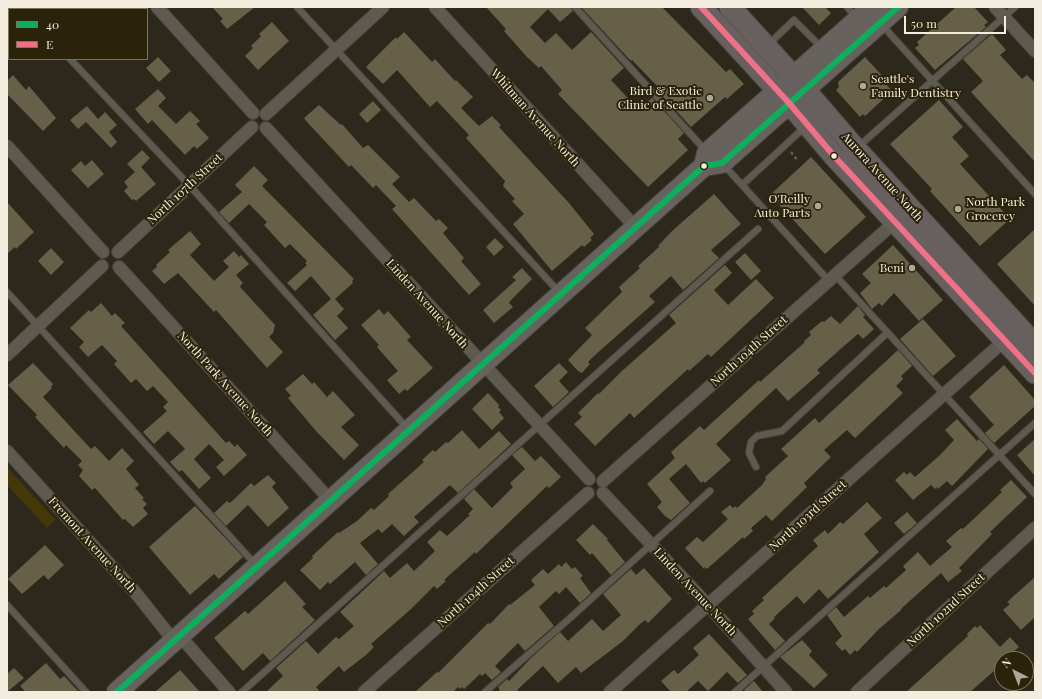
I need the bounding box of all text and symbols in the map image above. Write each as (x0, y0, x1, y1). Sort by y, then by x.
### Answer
legend (8, 8, 148, 60)
scale bar (906, 8, 1008, 34)
text: 50 m (911, 15, 937, 31)
text: 40 (46, 16, 59, 32)
text: E (46, 36, 53, 52)
street label: Whitman Avenue North (487, 66, 583, 170)
place label: Seattle's Family Dentistry (871, 72, 961, 100)
marker: Seattle's Family Dentistry (858, 81, 868, 91)
place label: Bird & Exotic Clinic of Seattle (618, 84, 702, 112)
marker: Bird & Exotic Clinic of Seattle (705, 93, 715, 103)
street label: Aurora Avenue North (838, 130, 926, 224)
street label: North 107th Street (144, 150, 226, 228)
unlabelled marker (829, 151, 839, 161)
unlabelled marker (699, 161, 709, 171)
place label: O'Reilly Auto Parts (754, 192, 810, 220)
place label: North Park Grocercy (966, 195, 1025, 223)
marker: O'Reilly Auto Parts (813, 201, 823, 211)
marker: North Park Grocercy (953, 204, 963, 214)
street label: Linden Avenue North (383, 256, 471, 352)
place label: Beni (880, 261, 904, 275)
marker: Beni (907, 263, 917, 273)
street label: North 104th Street (708, 313, 790, 389)
street label: North Park Avenue North (174, 329, 276, 439)
street label: North 103rd Street (766, 478, 850, 554)
street label: Fremont Avenue North (45, 494, 139, 596)
street label: Linden Avenue North (651, 545, 739, 639)
street label: North 104th Street (435, 554, 517, 630)
street label: North 102nd Street (904, 570, 988, 650)
north arrow (994, 651, 1034, 691)
text: N (998, 654, 1014, 671)

